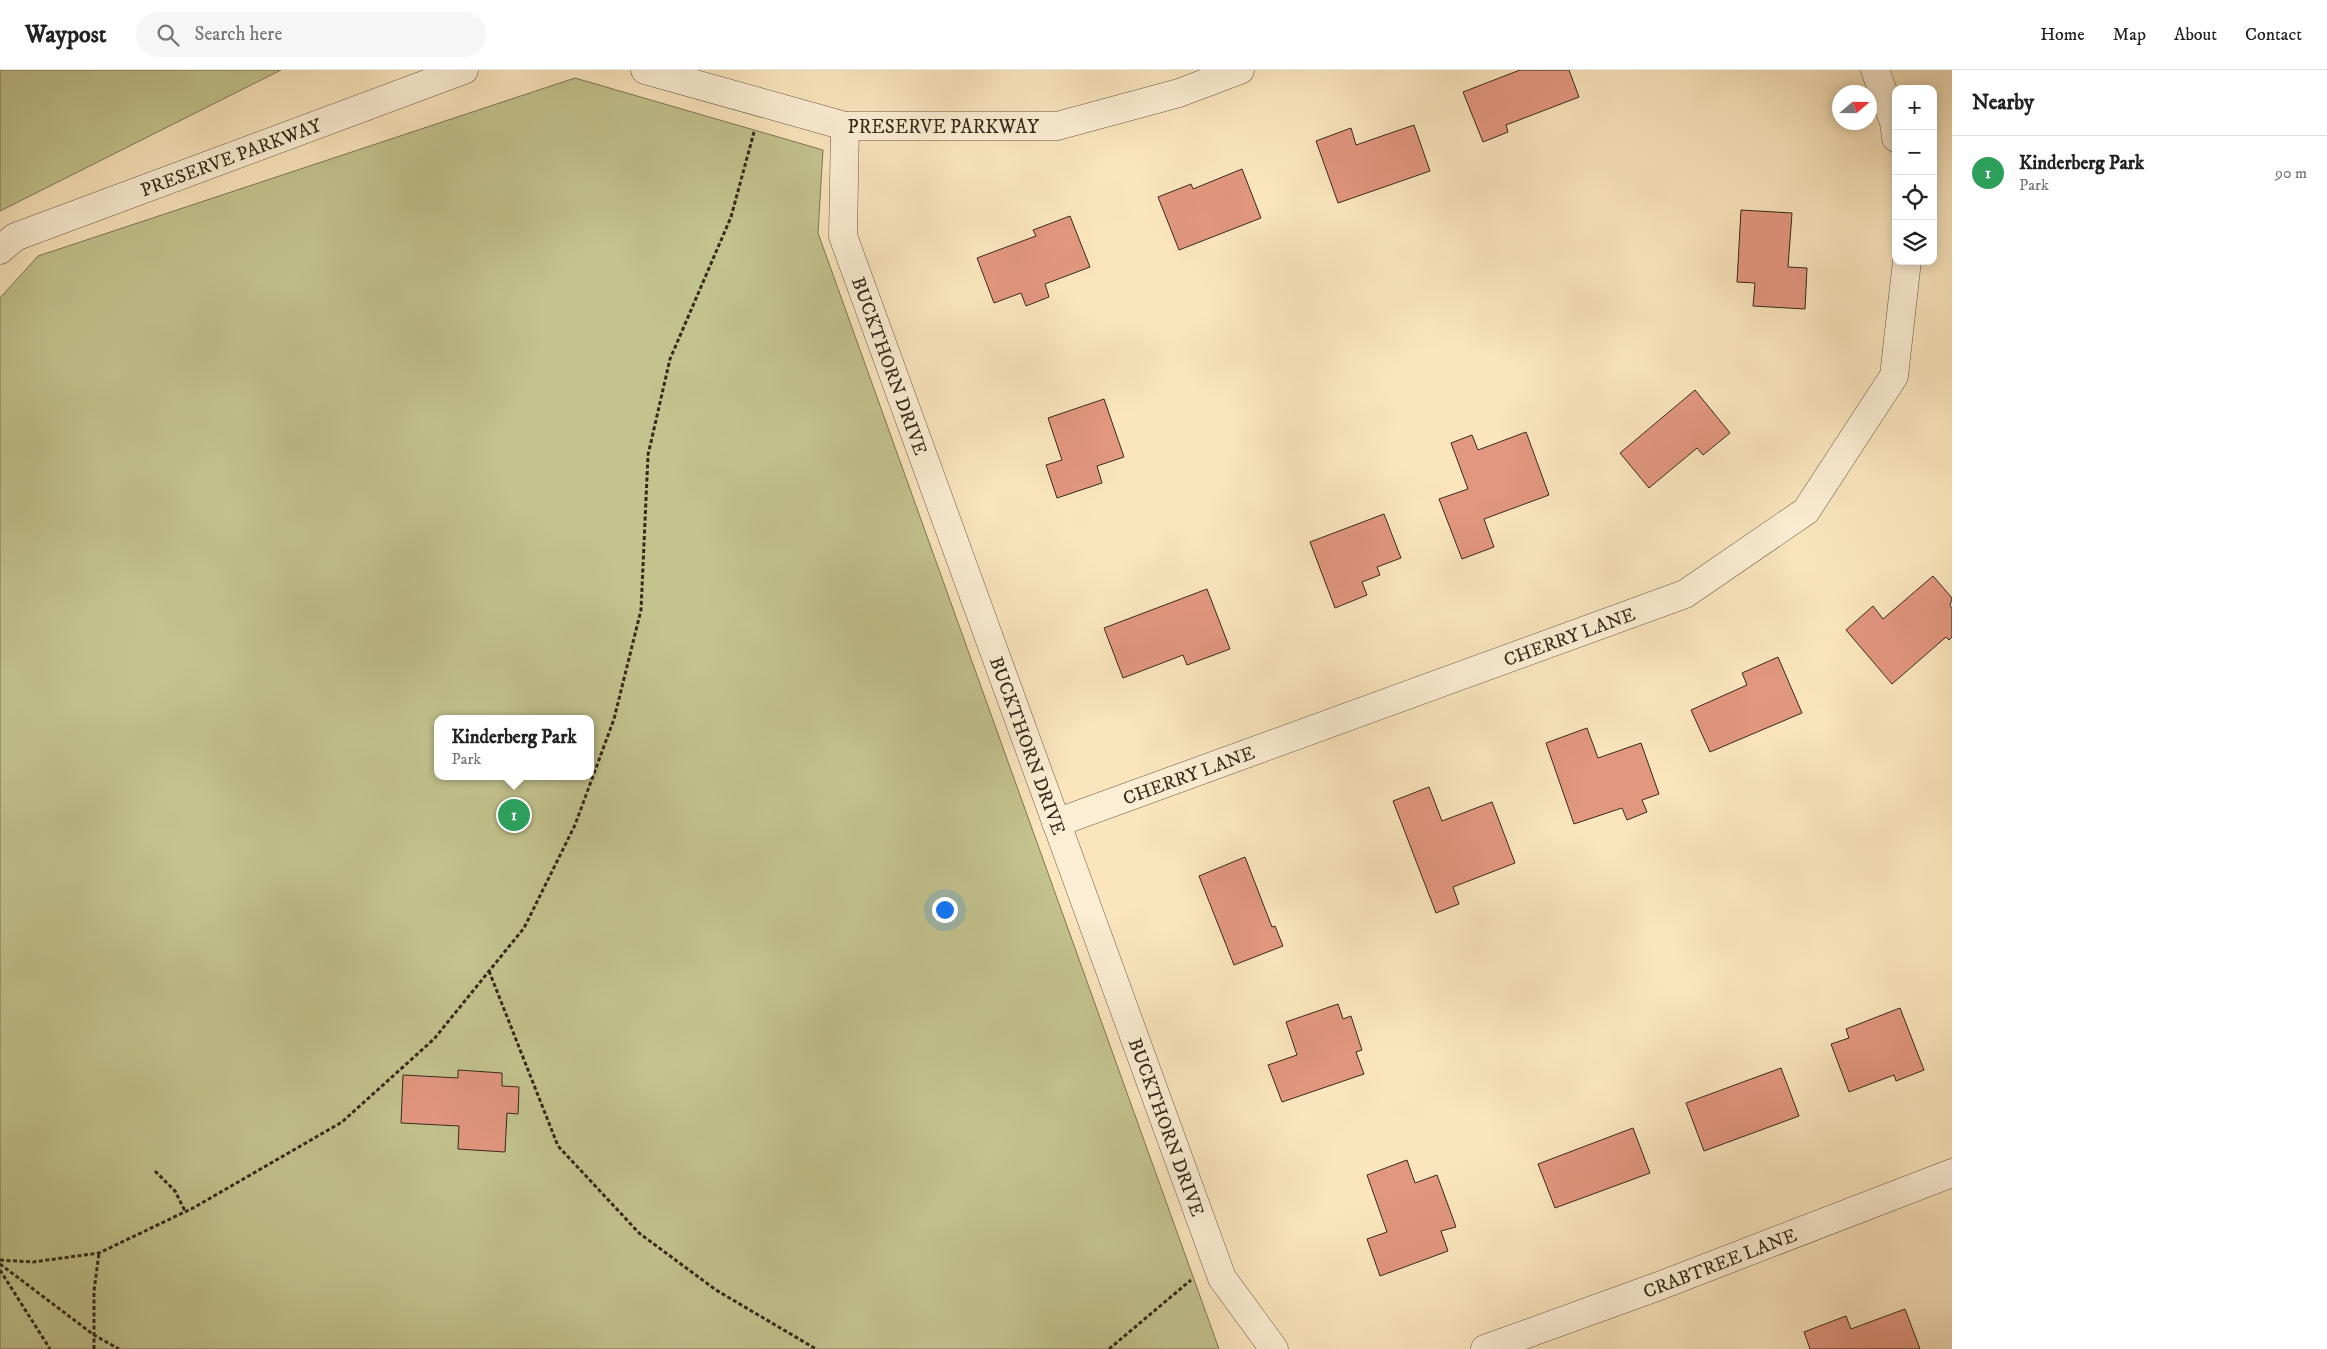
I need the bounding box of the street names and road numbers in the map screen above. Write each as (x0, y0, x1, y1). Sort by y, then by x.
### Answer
street label: PRESERVE PARKWAY (138, 114, 326, 202)
street label: PRESERVE PARKWAY (848, 116, 1040, 139)
street label: BUCKTHORN DRIVE (846, 274, 932, 458)
street label: CHERRY LANE (1501, 603, 1639, 672)
street label: BUCKTHORN DRIVE (984, 654, 1070, 838)
street label: CHERRY LANE (1120, 742, 1258, 811)
street label: BUCKTHORN DRIVE (1123, 1035, 1209, 1220)
street label: CRABTREE LANE (1640, 1224, 1800, 1304)

